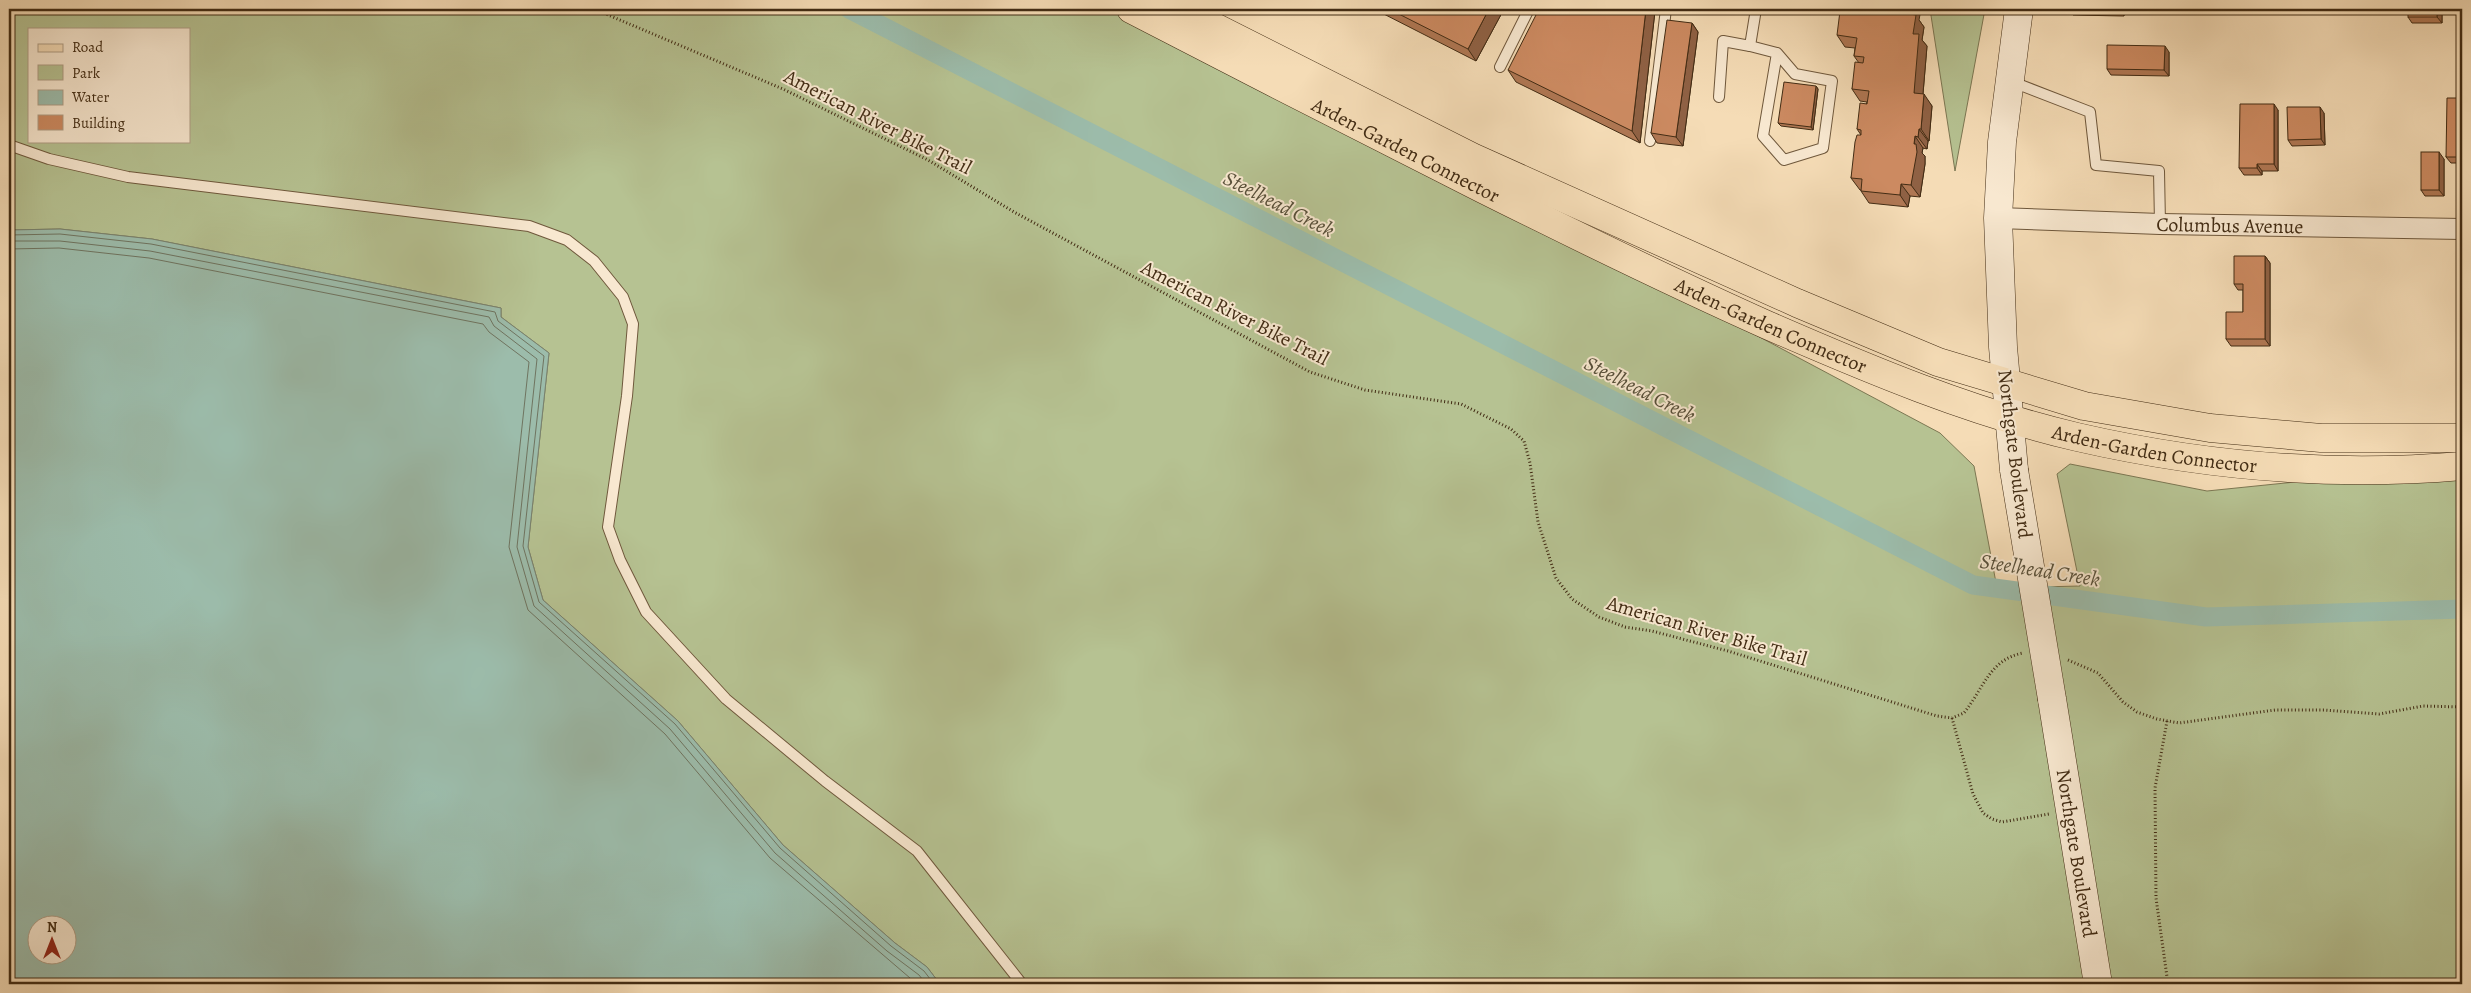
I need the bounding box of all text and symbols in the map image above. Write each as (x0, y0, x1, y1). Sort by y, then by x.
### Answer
legend (28, 28, 190, 142)
text: Road (72, 37, 104, 57)
text: Park (72, 63, 101, 83)
street label: American River Bike Trail (779, 63, 976, 181)
text: Water (71, 87, 109, 107)
street label: Arden-Garden Connector (1307, 90, 1505, 209)
text: Building (72, 113, 125, 133)
water label: Steelhead Creek (1219, 164, 1339, 244)
street label: Columbus Avenue (2156, 210, 2304, 240)
street label: American River Bike Trail (1136, 254, 1333, 372)
street label: Arden-Garden Connector (1670, 271, 1871, 380)
water label: Steelhead Creek (1580, 349, 1700, 429)
street label: Northgate Boulevard (1991, 368, 2039, 540)
street label: Arden-Garden Connector (2048, 418, 2259, 479)
water label: Steelhead Creek (1978, 547, 2102, 593)
street label: American River Bike Trail (1603, 589, 1810, 673)
street label: Northgate Boulevard (2050, 767, 2104, 939)
north arrow (28, 916, 78, 966)
text: N (47, 918, 57, 937)

